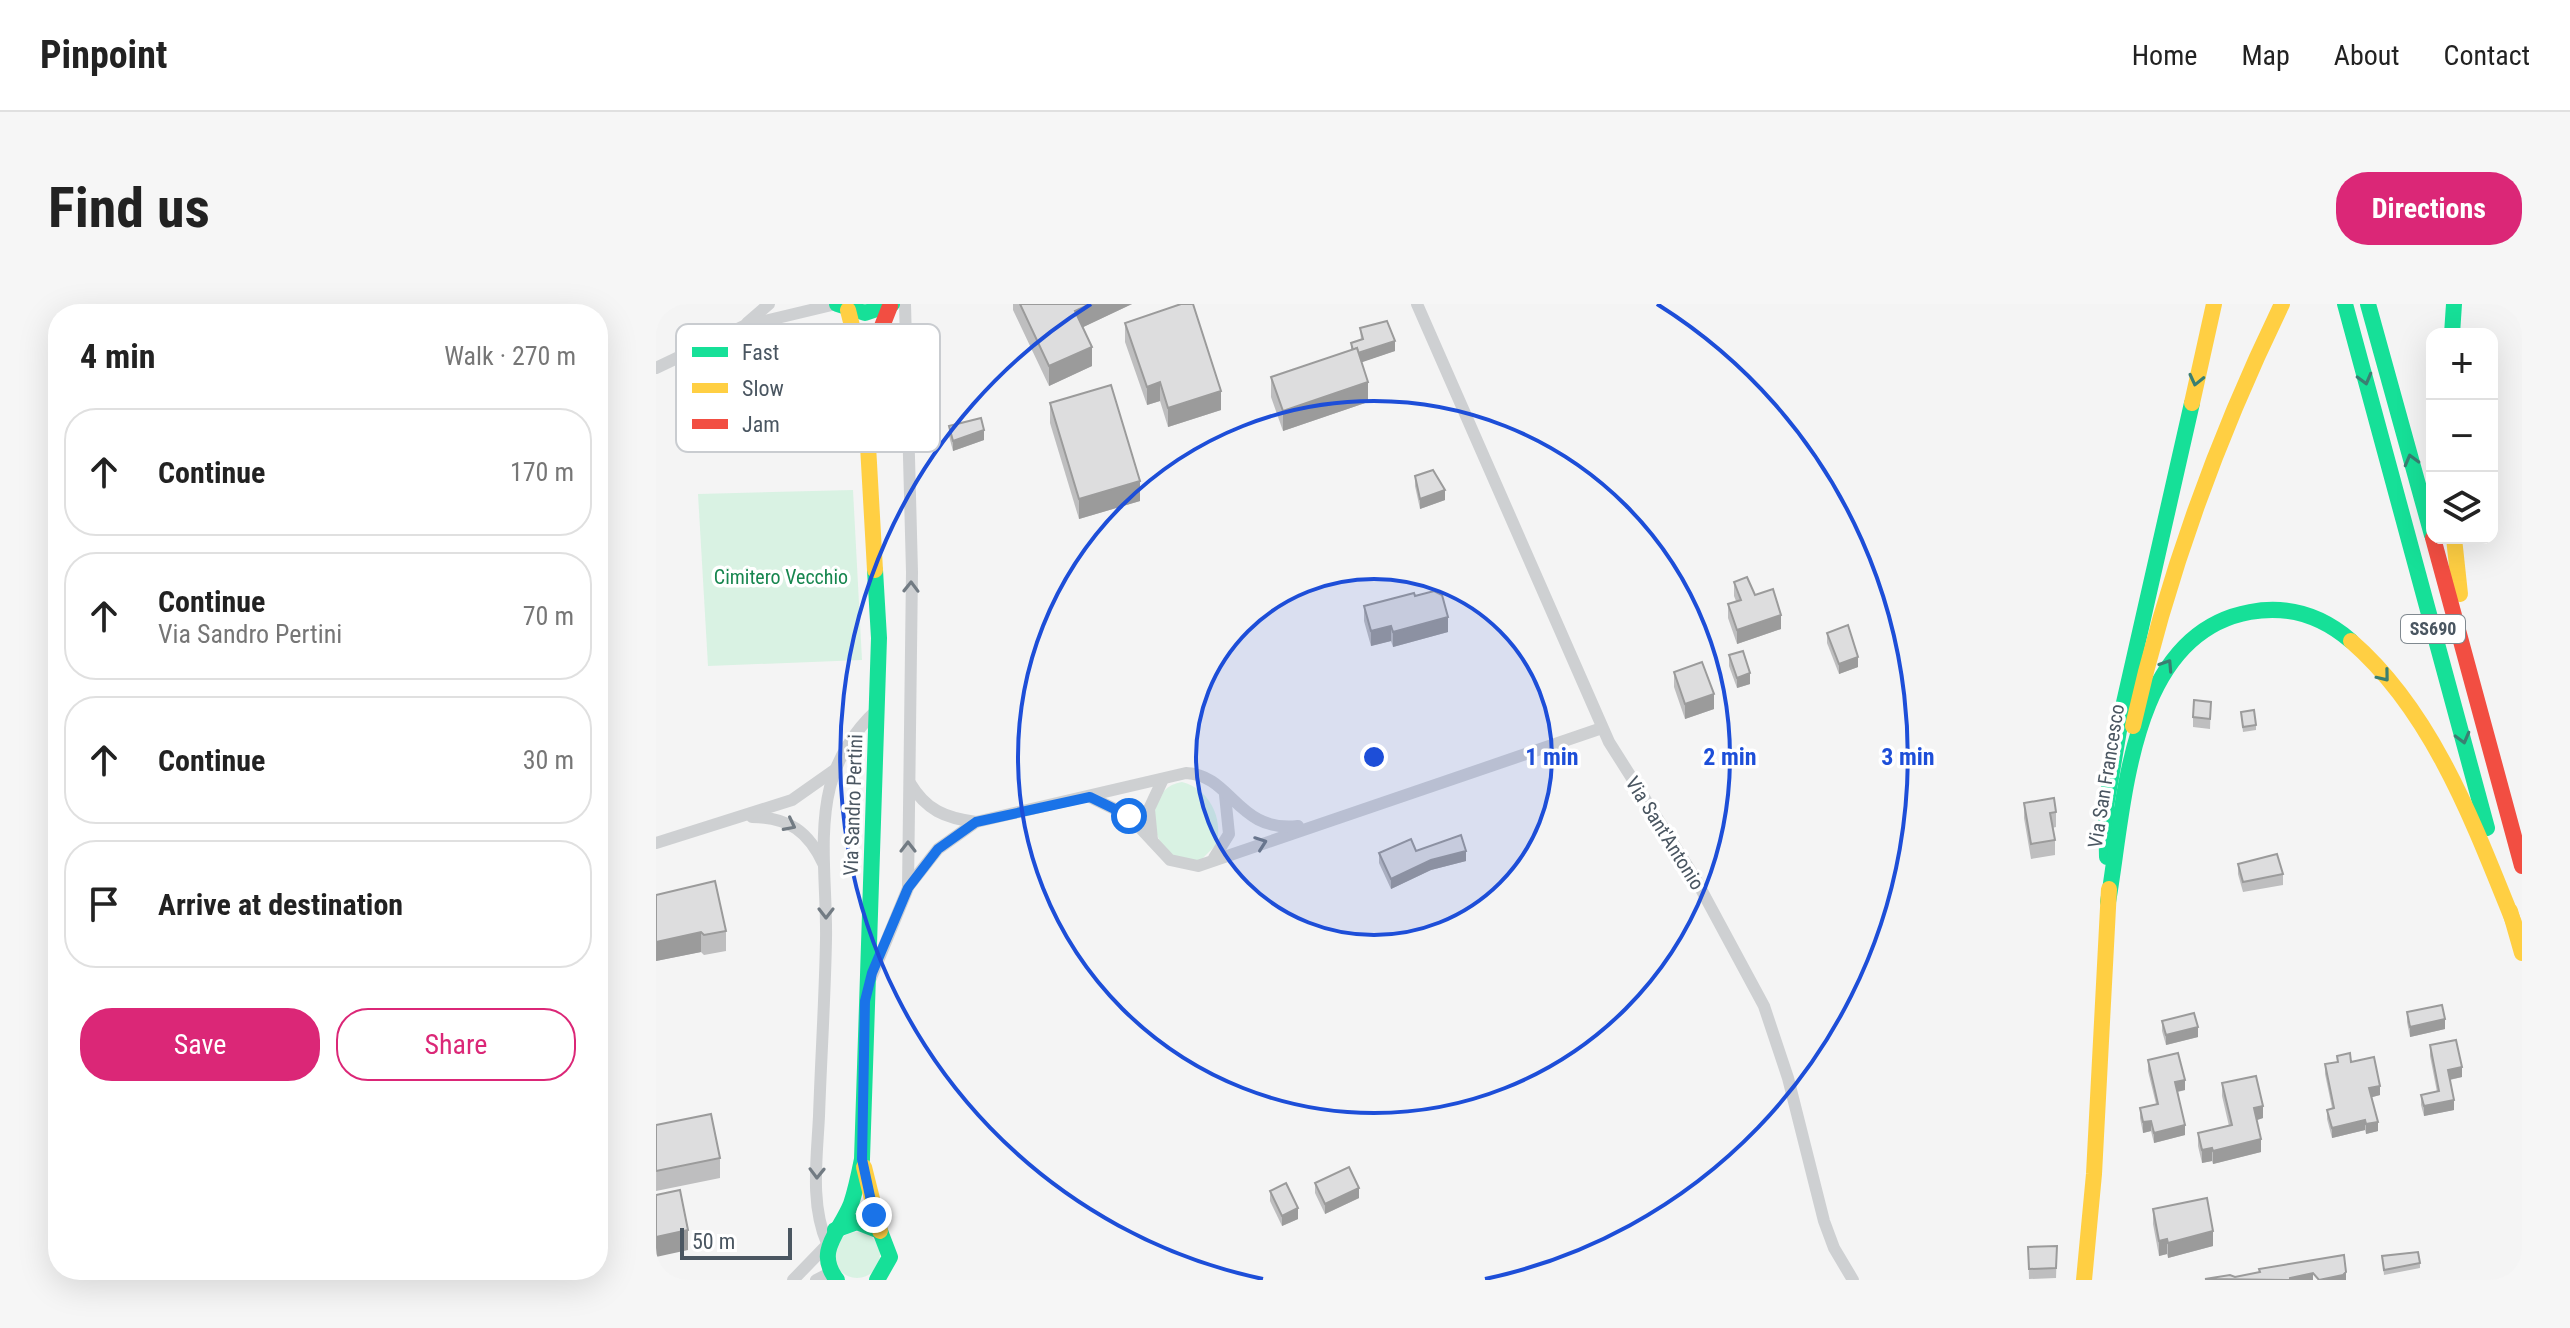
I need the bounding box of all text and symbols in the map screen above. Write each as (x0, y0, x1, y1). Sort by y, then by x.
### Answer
text: Pinpoint (40, 33, 168, 77)
text: Home (2132, 39, 2197, 72)
text: Map (2241, 39, 2290, 72)
text: About (2334, 39, 2400, 72)
text: Contact (2444, 39, 2530, 72)
button: Directions (2336, 172, 2522, 245)
text: Find us (48, 175, 210, 241)
legend (676, 324, 940, 452)
map controls (2426, 328, 2498, 544)
button: + (2426, 328, 2498, 400)
text: 4 min (80, 336, 156, 376)
text: Fast (742, 340, 779, 365)
text: Walk · 270 m (444, 341, 576, 371)
one-way arrow (2356, 372, 2372, 386)
one-way arrow (2189, 373, 2206, 386)
text: Slow (742, 376, 784, 401)
button: − (2426, 400, 2498, 472)
text: Jam (742, 412, 780, 437)
icon: ahead (82, 450, 126, 494)
one-way arrow (2404, 453, 2421, 467)
text: Continue (158, 455, 265, 490)
text: 170 m (510, 457, 574, 487)
button: layers (2426, 472, 2498, 544)
park label: Cimitero Vecchio (714, 565, 848, 589)
one-way arrow (903, 580, 920, 593)
text: Continue (158, 584, 265, 619)
icon: ahead (82, 594, 126, 638)
text: 70 m (523, 601, 574, 631)
road number: SS690 (2401, 615, 2465, 643)
text: Via Sandro Pertini (158, 619, 342, 649)
one-way arrow (2158, 659, 2173, 674)
one-way arrow (2374, 667, 2388, 682)
street label: Via San Francesco (2083, 702, 2129, 850)
one-way arrow (2454, 731, 2470, 745)
street label: Via Sandro Pertini (839, 734, 867, 876)
icon: ahead (82, 738, 126, 782)
text: Continue (158, 743, 265, 778)
centre of rings (1360, 743, 1388, 771)
text: 1 min (1525, 743, 1579, 771)
text: 2 min (1703, 743, 1757, 771)
text: 3 min (1881, 743, 1935, 771)
text: 30 m (523, 745, 574, 775)
street label: Via Sant'Antonio (1621, 772, 1709, 894)
route start (1111, 798, 1147, 834)
one-way arrow (781, 816, 796, 831)
one-way arrow (1253, 837, 1267, 853)
one-way arrow (900, 840, 917, 853)
icon: arrive (82, 882, 126, 926)
text: Arrive at destination (158, 887, 403, 922)
one-way arrow (817, 907, 835, 920)
button: Save (80, 1008, 320, 1081)
button: Share (336, 1008, 576, 1081)
one-way arrow (808, 1167, 826, 1180)
route end (856, 1197, 892, 1233)
scale bar (680, 1224, 792, 1260)
text: 50 m (692, 1229, 735, 1254)

